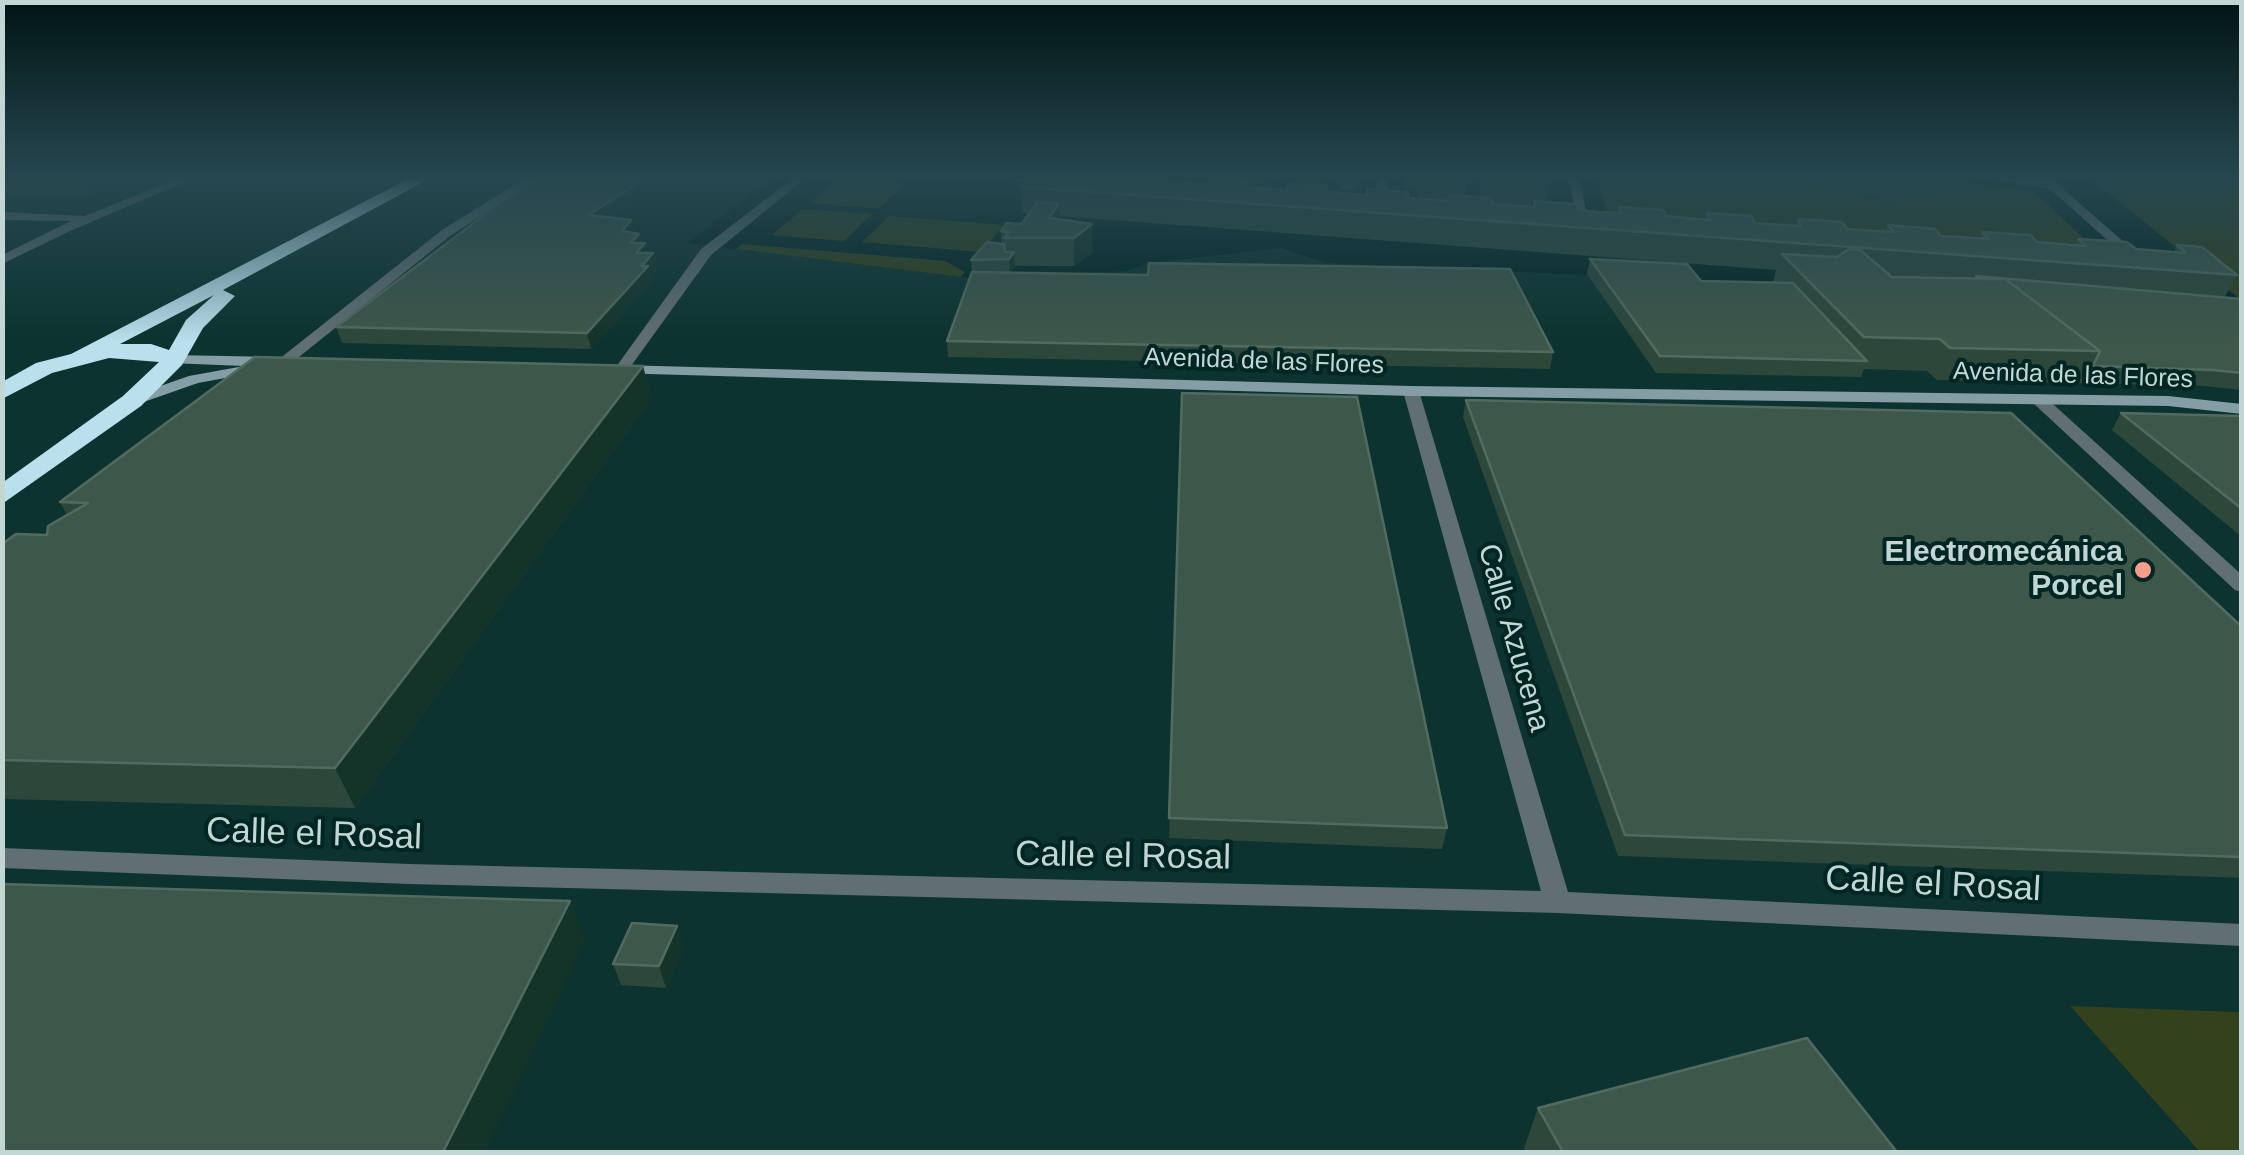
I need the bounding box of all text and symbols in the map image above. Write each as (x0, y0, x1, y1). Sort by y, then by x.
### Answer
street label: Avenida de las Flores (1144, 343, 1384, 381)
street label: Avenida de las Flores (1953, 357, 2193, 395)
place label: Electromecánica Porcel (1885, 535, 2123, 606)
street label: Calle Azucena (1469, 540, 1557, 736)
marker: Electromecánica Porcel (2132, 559, 2154, 581)
street label: Calle el Rosal (205, 810, 423, 860)
street label: Calle el Rosal (1015, 834, 1231, 880)
street label: Calle el Rosal (1824, 858, 2042, 912)

